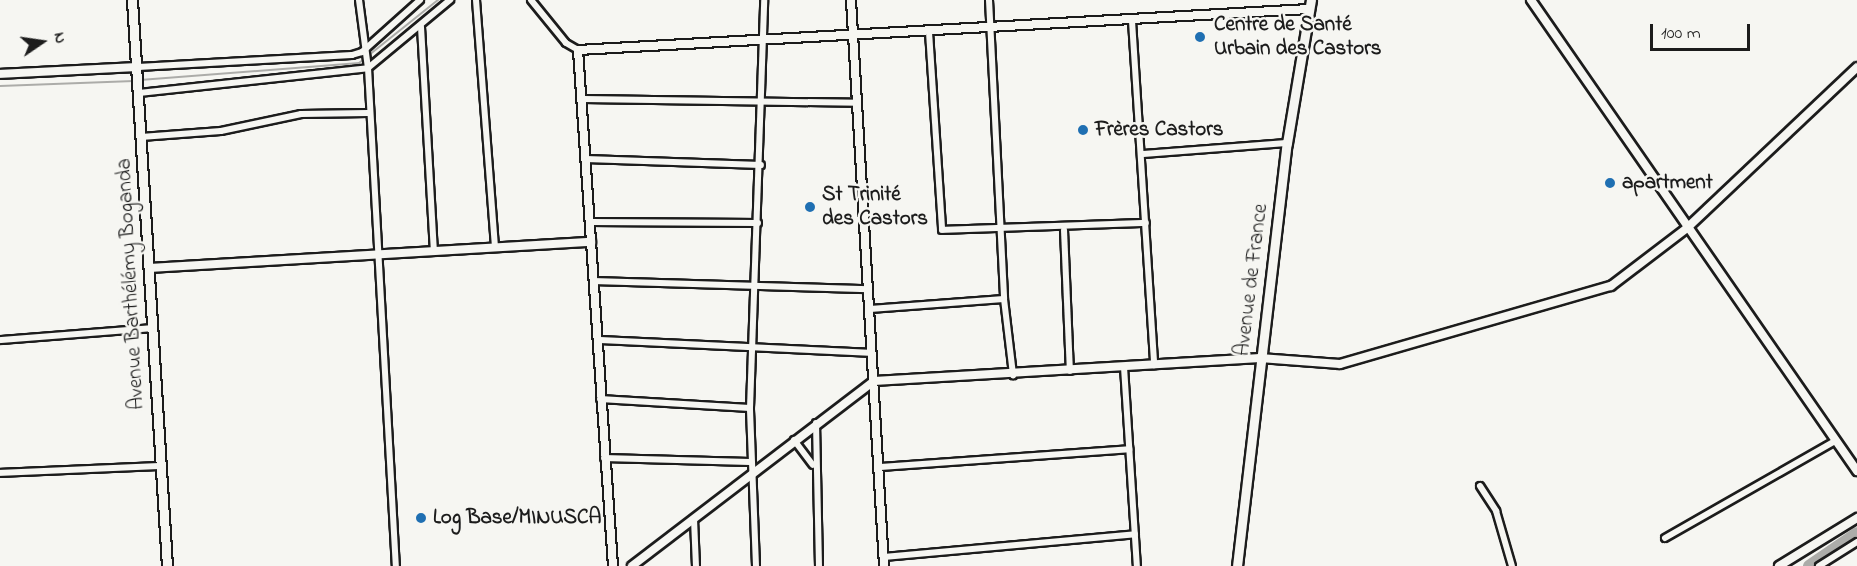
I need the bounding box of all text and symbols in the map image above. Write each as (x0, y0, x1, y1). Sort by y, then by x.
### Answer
north arrow (12, 12, 72, 72)
place label: Centre de Santé Urbain des Castors (1214, 12, 1381, 62)
scale bar (1653, 12, 1754, 50)
text: 100 m (1661, 21, 1701, 47)
marker: Centre de Santé Urbain des Castors (1191, 28, 1209, 46)
text: N (47, 30, 72, 46)
place label: Frères Castors (1095, 117, 1223, 143)
marker: Frères Castors (1076, 123, 1090, 137)
street label: Avenue Barthélémy Boganda (112, 158, 150, 410)
place label: apartment (1622, 170, 1713, 196)
marker: apartment (1603, 176, 1617, 190)
place label: St Trinité des Castors (822, 182, 928, 232)
marker: St Trinité des Castors (803, 200, 817, 214)
street label: Avenue de France (1230, 202, 1274, 358)
place label: Log Base/MINUSCA (433, 505, 602, 531)
marker: Log Base/MINUSCA (414, 511, 428, 525)

